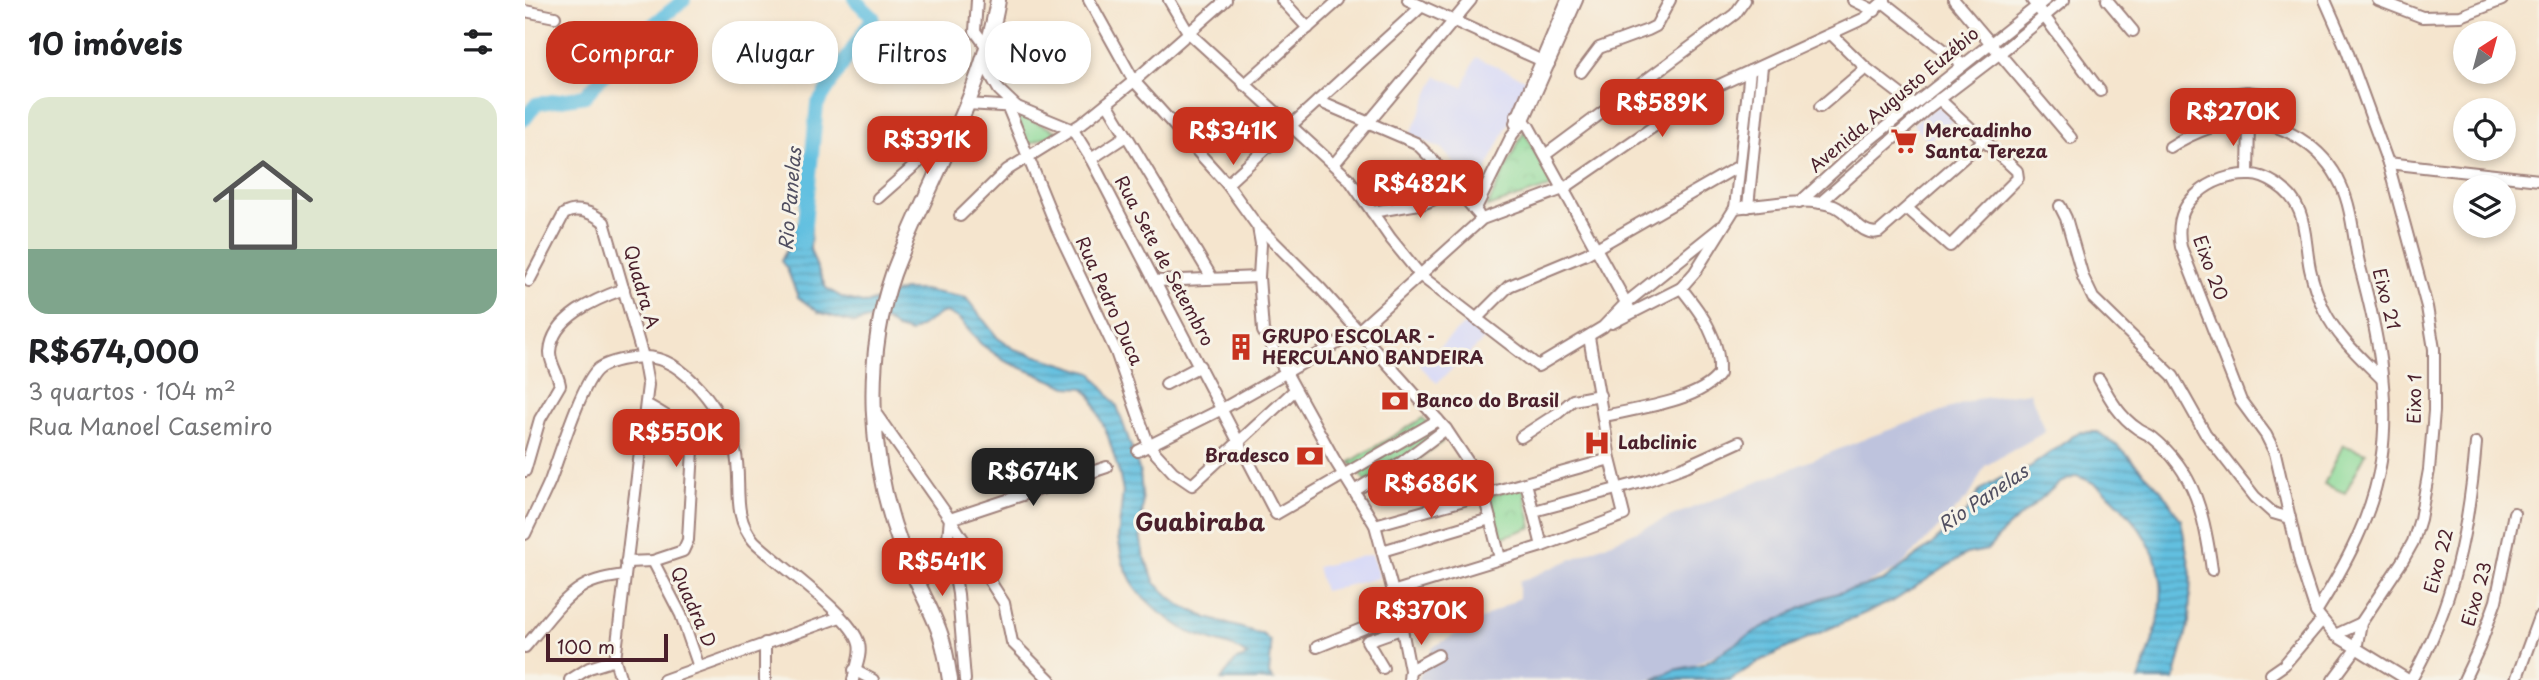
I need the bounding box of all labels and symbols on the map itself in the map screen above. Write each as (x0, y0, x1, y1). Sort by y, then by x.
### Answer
street label: Avenida Augusto Euzébio (1802, 20, 1984, 178)
north arrow (2453, 21, 2517, 84)
pin: R$589K (1605, 80, 1719, 139)
pin: R$270K (2176, 88, 2290, 148)
pin: R$341K (1176, 108, 1290, 167)
pin: R$391K (870, 116, 984, 176)
place label: Mercadinho Santa Tereza (1925, 116, 2048, 164)
supermarket icon: Mercadinho Santa Tereza (1889, 126, 1919, 156)
water label: Rio Panelas (771, 144, 808, 252)
pin: R$482K (1363, 160, 1477, 220)
street label: Rua Sete de Setembro (1109, 170, 1222, 350)
street label: Eixo 20 (2187, 231, 2236, 304)
street label: Rua Pedro Duca (1070, 232, 1151, 370)
street label: Quadra A (618, 242, 667, 332)
street label: Eixo 21 (2367, 265, 2408, 332)
place label: GRUPO ESCOLAR - HERCULANO BANDEIRA (1262, 322, 1484, 370)
building icon: GRUPO ESCOLAR - HERCULANO BANDEIRA (1226, 332, 1256, 362)
street label: Eixo 1 (2400, 374, 2427, 424)
bank icon: Banco do Brasil (1380, 386, 1410, 416)
place label: Banco do Brasil (1416, 386, 1559, 413)
pin: R$550K (619, 410, 733, 469)
hospital icon: Labclinic (1582, 428, 1612, 458)
place label: Labclinic (1618, 428, 1697, 455)
place label: Bradesco (1205, 441, 1289, 468)
bank icon: Bradesco (1295, 441, 1325, 471)
pin: R$674K (976, 448, 1090, 508)
water label: Rio Panelas (1932, 455, 2035, 538)
pin: R$686K (1374, 461, 1488, 520)
district label: Guabiraba (1135, 503, 1265, 539)
street label: Eixo 22 (2416, 525, 2459, 596)
pin: R$541K (885, 538, 999, 598)
street label: Eixo 23 (2453, 558, 2498, 629)
street label: Quadra D (665, 562, 724, 651)
pin: R$370K (1364, 588, 1478, 647)
scale bar (546, 631, 669, 663)

